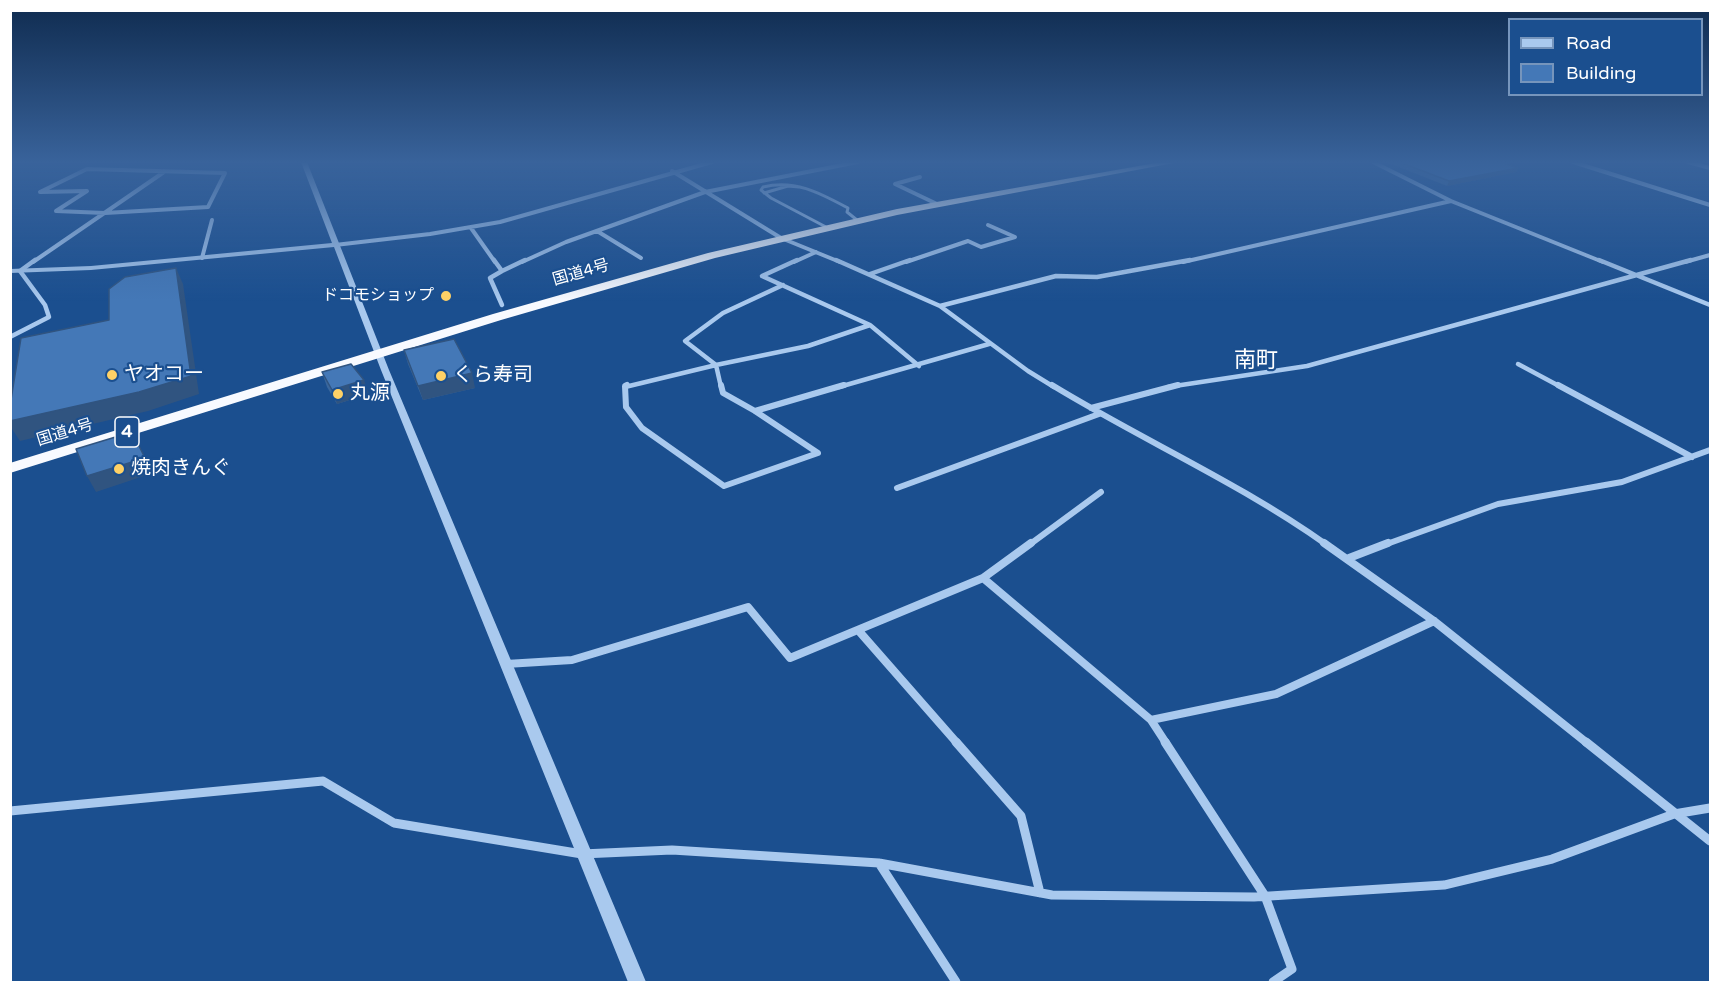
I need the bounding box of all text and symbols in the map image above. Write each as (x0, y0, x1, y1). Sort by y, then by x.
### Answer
legend (1508, 18, 1703, 96)
text: Road (1566, 32, 1611, 54)
text: Building (1566, 62, 1636, 84)
street label: 国道4号 (550, 256, 612, 290)
place label: ドコモショップ (322, 286, 434, 306)
marker: ドコモショップ (439, 289, 453, 303)
district label: 南町 (1234, 348, 1278, 374)
place label: ヤオコー (124, 363, 204, 387)
place label: くら寿司 (453, 364, 533, 388)
marker: ヤオコー (105, 368, 119, 382)
marker: くら寿司 (434, 369, 448, 383)
place label: 丸源 (350, 382, 390, 406)
marker: 丸源 (331, 387, 345, 401)
street label: 国道4号 (34, 415, 96, 451)
road number: 4 (115, 417, 139, 447)
place label: 焼肉きんぐ (131, 457, 231, 481)
marker: 焼肉きんぐ (112, 462, 126, 476)

